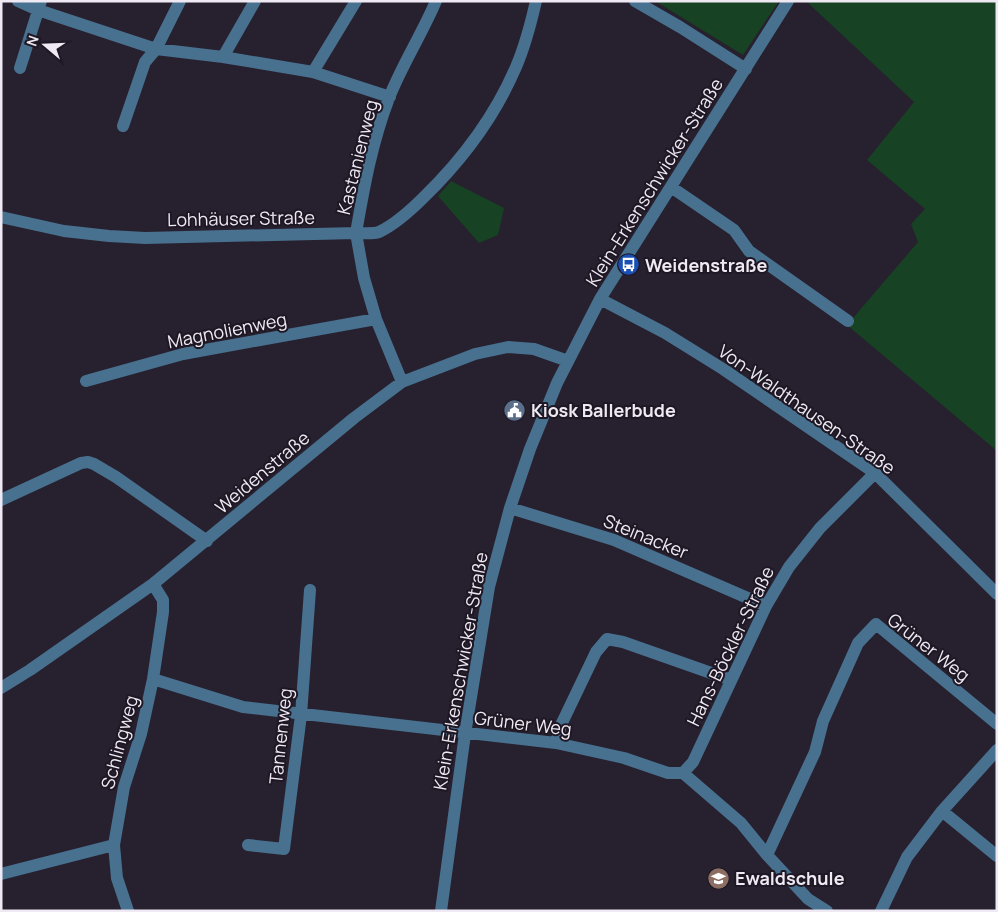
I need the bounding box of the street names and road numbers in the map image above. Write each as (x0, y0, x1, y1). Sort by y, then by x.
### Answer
street label: Klein-Erkenschwicker-Straße (580, 73, 728, 291)
street label: Kastanienweg (331, 97, 383, 217)
street label: Lohhäuser Straße (167, 205, 315, 231)
street label: Magnolienweg (165, 307, 289, 353)
street label: Von-Waldthausen-Straße (714, 339, 900, 479)
street label: Weidenstraße (210, 425, 314, 519)
street label: Steinacker (600, 508, 692, 564)
street label: Klein-Erkenschwicker-Straße (427, 550, 493, 792)
street label: Hans-Böckler-Straße (681, 562, 779, 730)
street label: Grüner Weg (883, 607, 975, 687)
street label: Tannenweg (263, 687, 297, 785)
street label: Schlingweg (95, 692, 143, 792)
street label: Grüner Weg (473, 705, 573, 741)

